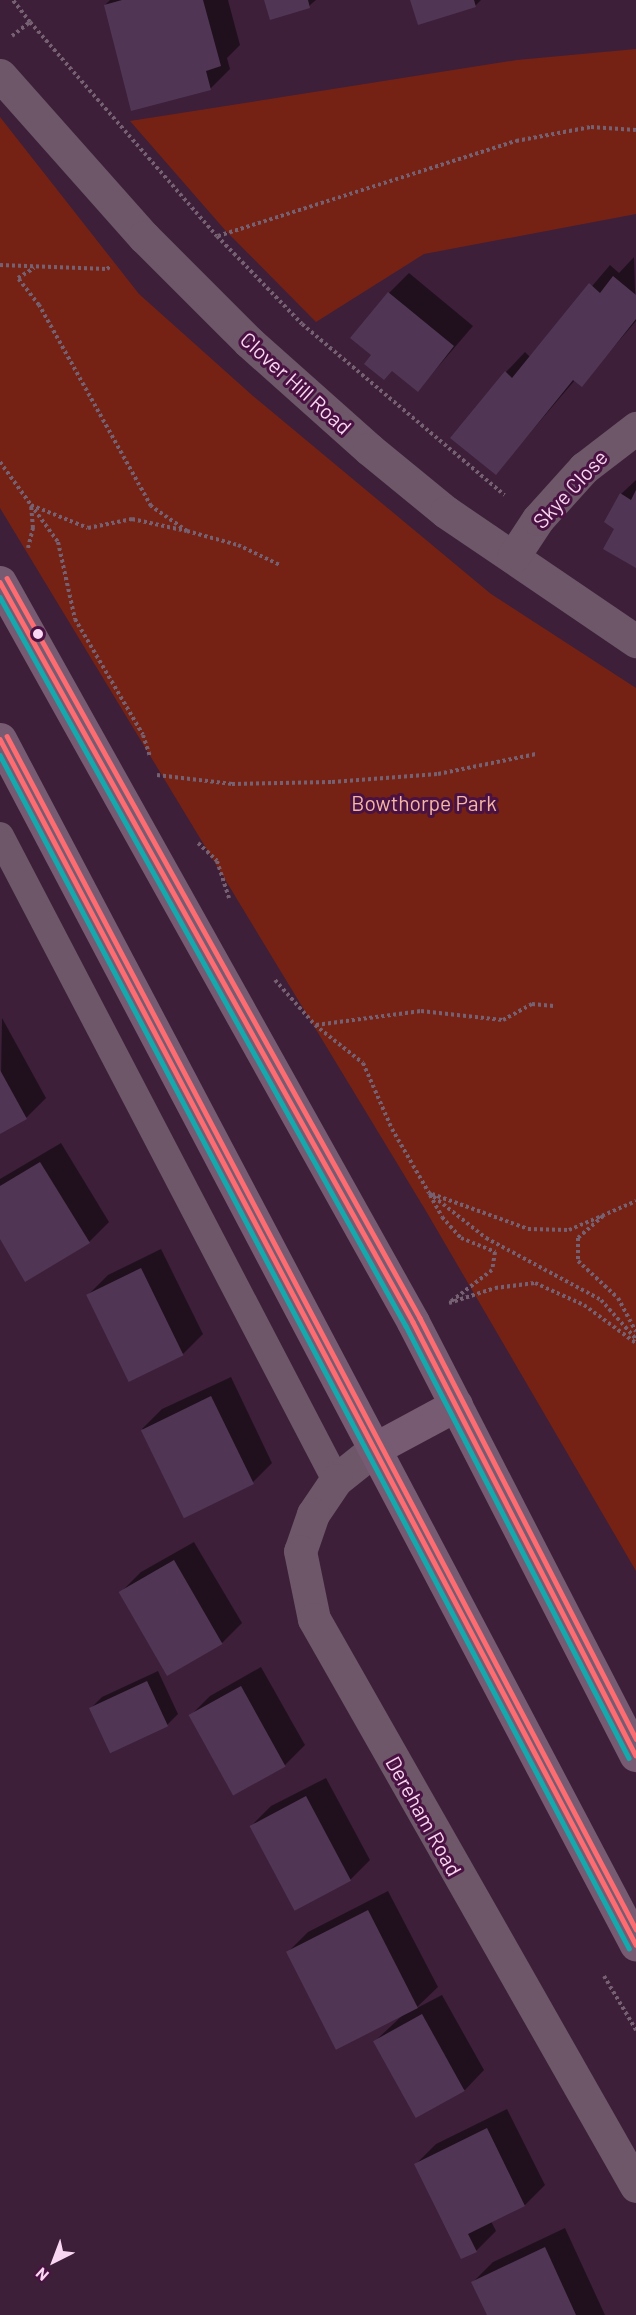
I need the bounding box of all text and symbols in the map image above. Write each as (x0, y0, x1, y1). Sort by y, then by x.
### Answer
street label: Clover Hill Road (235, 327, 357, 439)
street label: Skye Close (527, 445, 613, 533)
unlabelled marker (32, 628, 44, 640)
park label: Bowthorpe Park (351, 790, 497, 816)
street label: Dereham Road (381, 1752, 467, 1880)
north arrow (24, 2231, 84, 2291)
text: N (31, 2264, 52, 2285)

